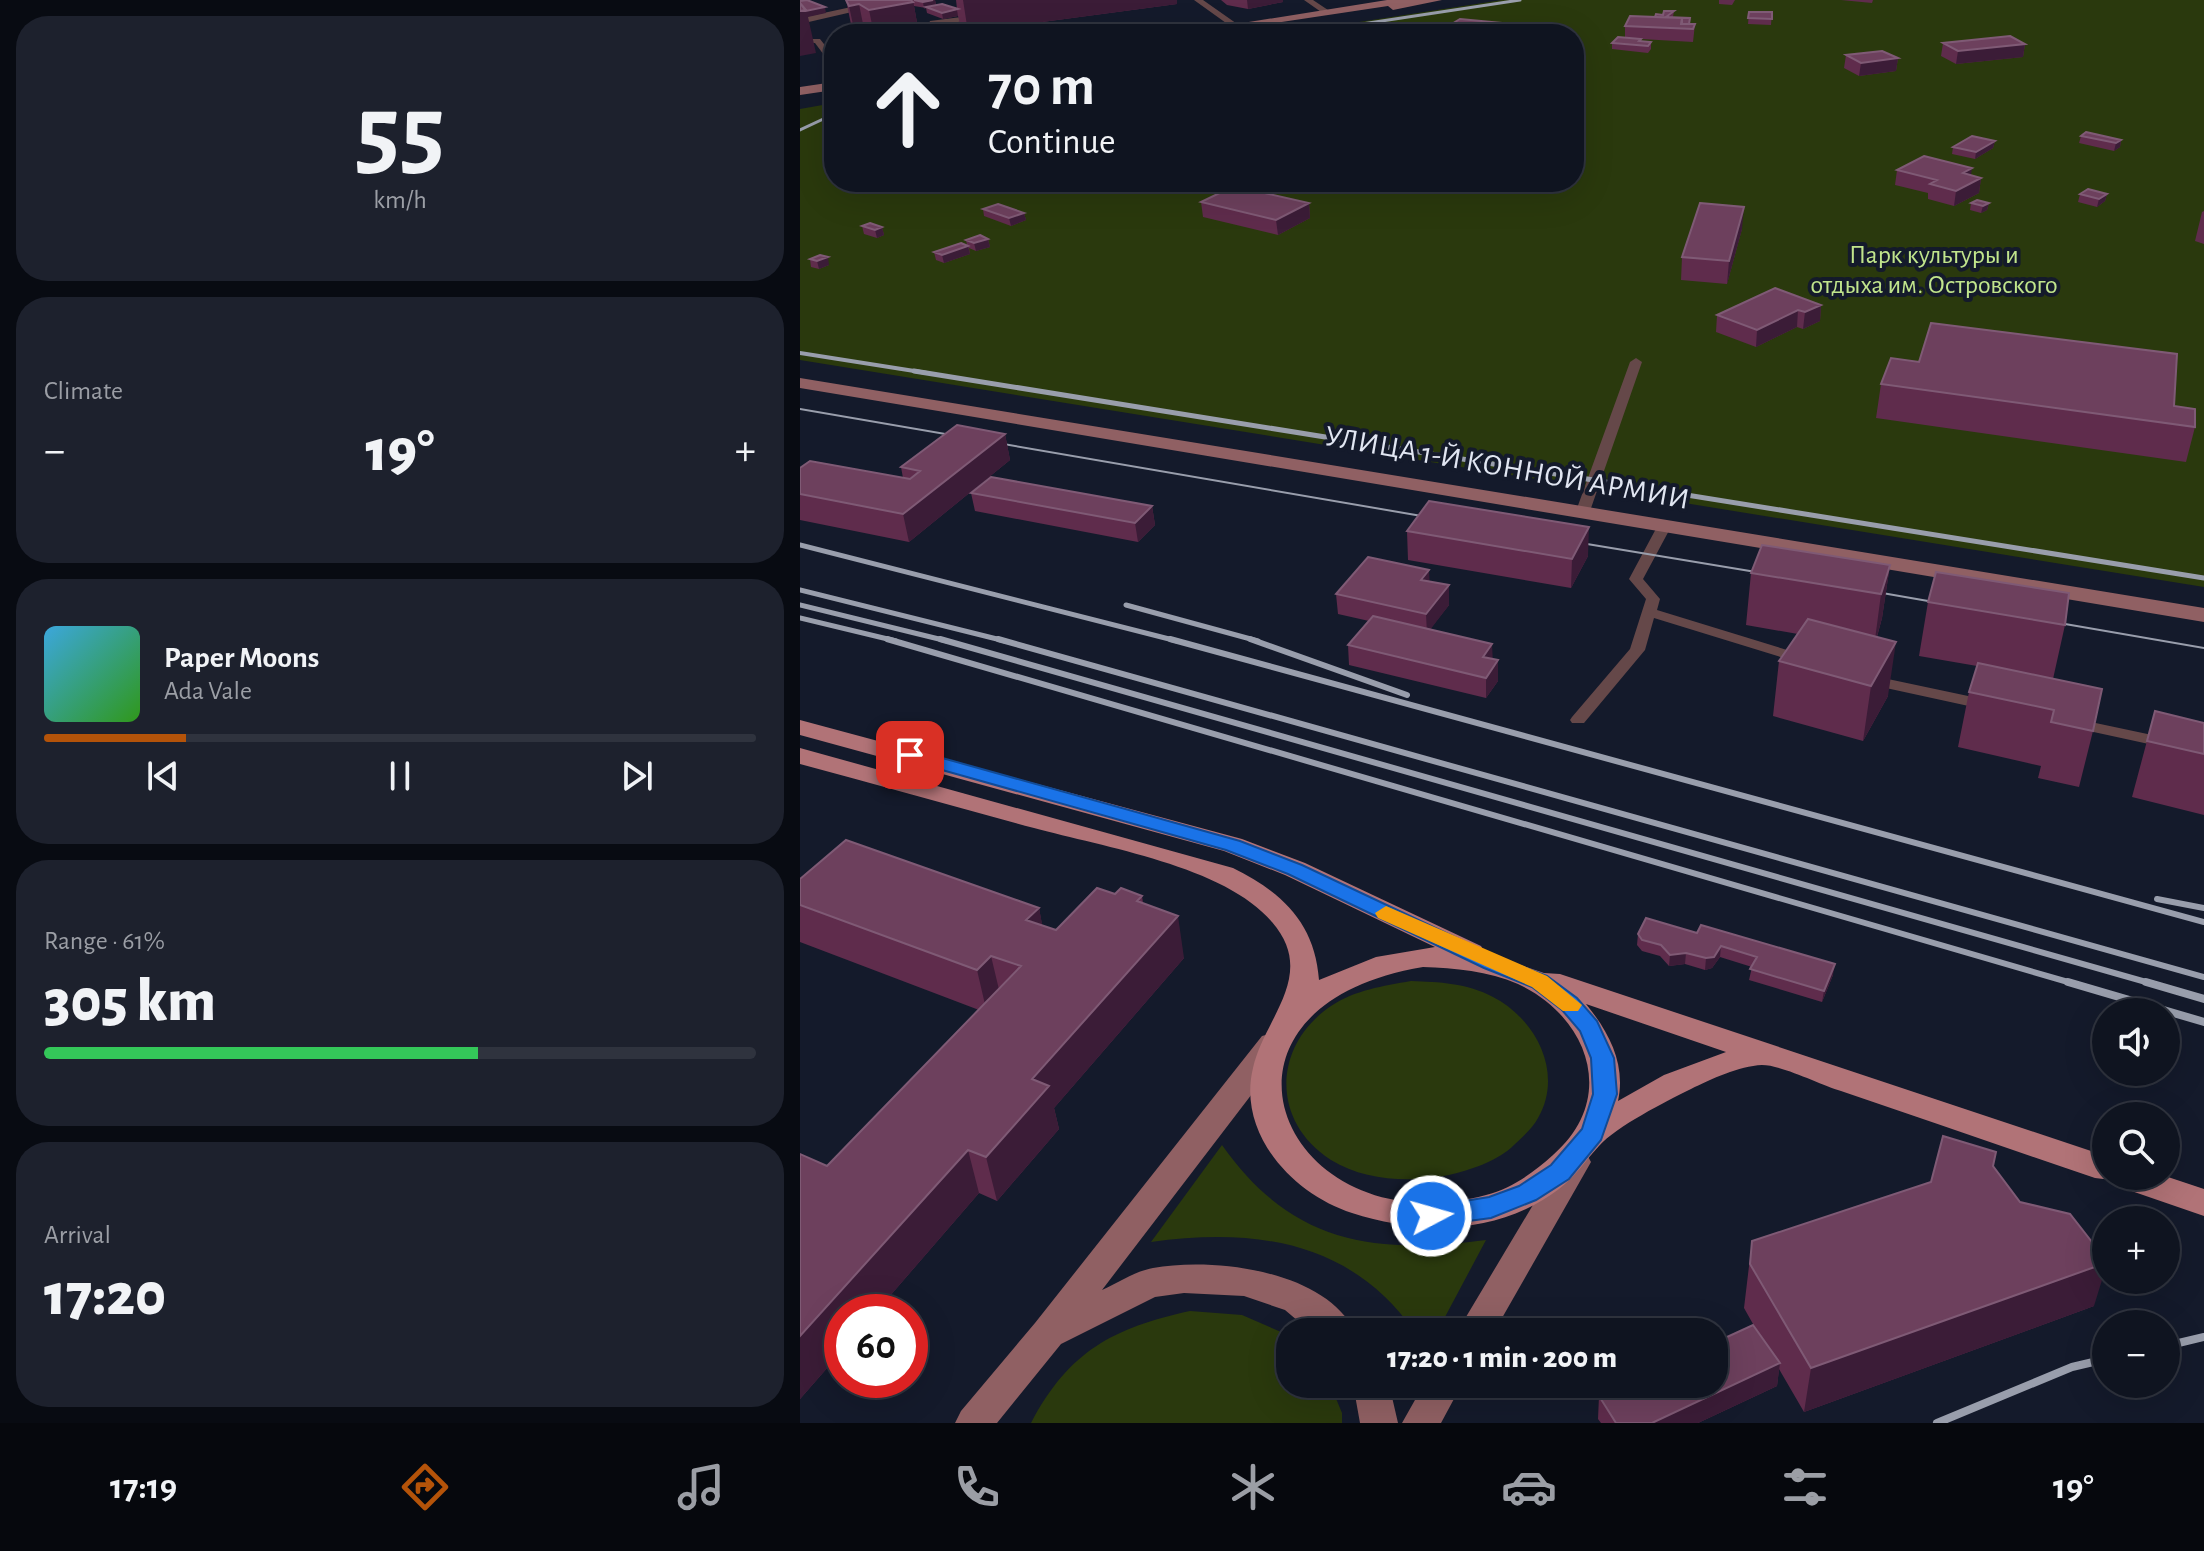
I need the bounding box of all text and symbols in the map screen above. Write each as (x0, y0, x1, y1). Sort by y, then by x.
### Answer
icon: ahead (856, 56, 960, 160)
text: 70 m (988, 59, 1095, 115)
text: 55 (355, 81, 445, 185)
text: Continue (988, 124, 1116, 160)
text: km/h (373, 187, 427, 213)
park label: Парк культуры и отдыха им. Островского (1810, 242, 2058, 298)
text: Climate (44, 378, 123, 404)
street label: УЛИЦА 1-Й КОННОЙ АРМИИ (1322, 420, 1692, 515)
text: 19° (366, 422, 434, 482)
text: − (44, 429, 65, 473)
text: + (735, 429, 756, 473)
text: Paper Moons (164, 643, 319, 673)
text: Ada Vale (164, 678, 252, 704)
pin (876, 721, 944, 789)
icon: arrive (888, 733, 932, 777)
icon: previous (141, 754, 185, 798)
icon: pause (378, 754, 422, 798)
icon: next (615, 754, 659, 798)
text: Range · 61% (44, 928, 165, 954)
text: 305 km (44, 972, 216, 1032)
map controls (2092, 998, 2180, 1398)
button: sound (2092, 998, 2180, 1086)
button: search (2092, 1102, 2180, 1190)
position arrow (1389, 1174, 1473, 1258)
button: + (2092, 1206, 2180, 1294)
text: Arrival (44, 1222, 111, 1248)
text: 17:20 (44, 1266, 166, 1326)
speed limit sign: 60 (824, 1294, 928, 1398)
button: − (2092, 1310, 2180, 1398)
text: 17:20 · 1 min · 200 m (1387, 1343, 1617, 1373)
icon: directions (397, 1459, 453, 1515)
icon: music (673, 1459, 729, 1515)
icon: phone (949, 1459, 1005, 1515)
icon: climate (1225, 1459, 1281, 1515)
icon: car (1501, 1459, 1557, 1515)
icon: filters (1777, 1459, 1833, 1515)
text: 17:19 (110, 1469, 177, 1505)
text: 19° (2053, 1469, 2094, 1505)

